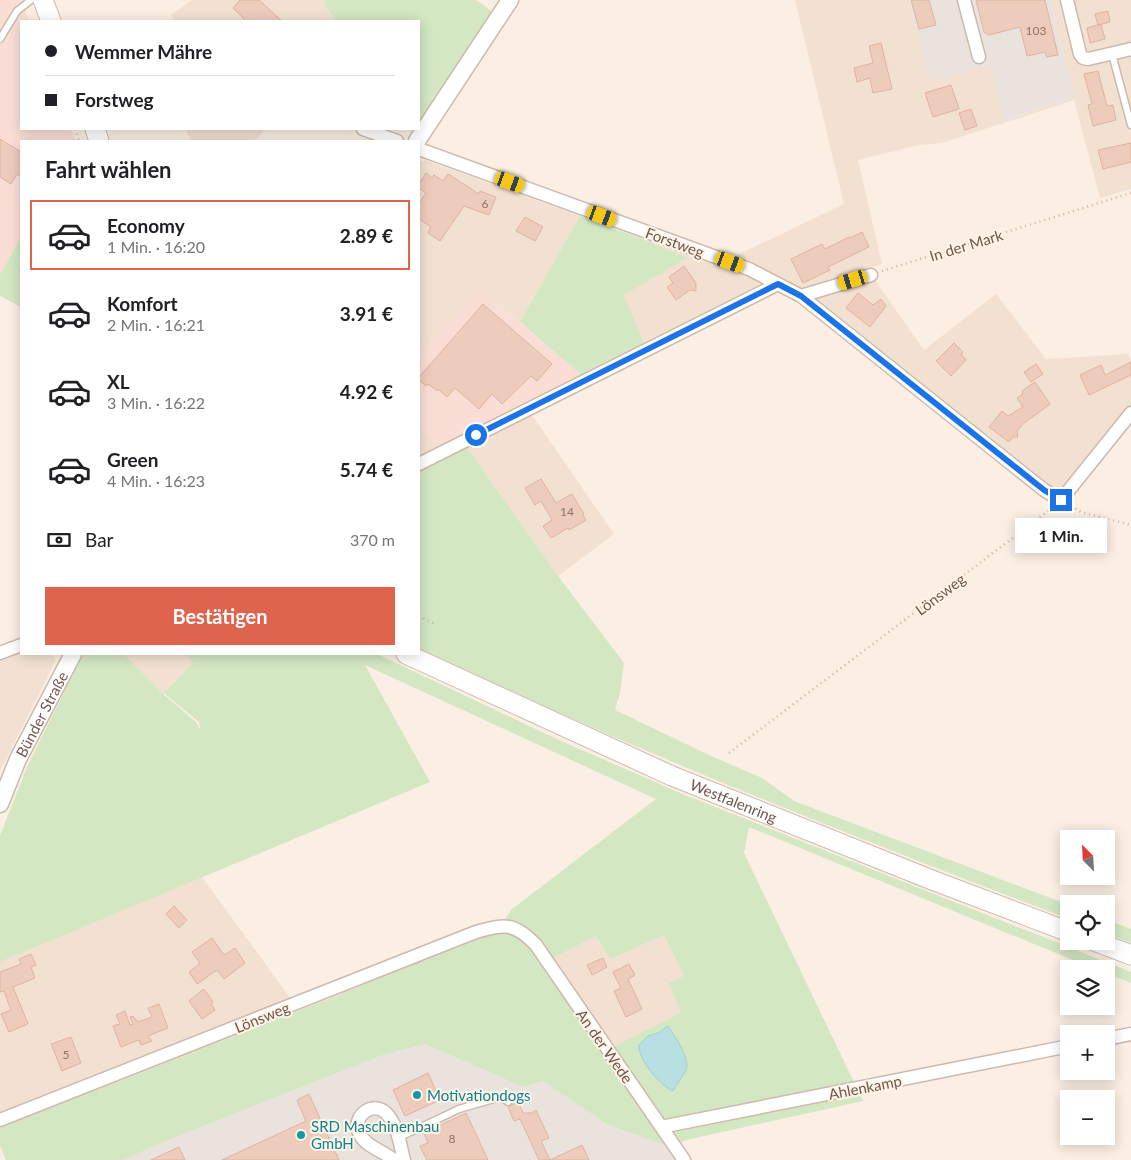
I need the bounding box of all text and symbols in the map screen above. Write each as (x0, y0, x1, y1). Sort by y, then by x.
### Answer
house number: 103 (1026, 23, 1046, 38)
text: Wemmer Mähre (75, 40, 212, 63)
text: Forstweg (75, 88, 154, 111)
text: Fahrt wählen (45, 156, 172, 183)
car (493, 170, 526, 194)
house number: 6 (482, 196, 489, 211)
car (585, 204, 618, 228)
icon: car (47, 213, 92, 258)
text: Economy (107, 214, 185, 237)
street label: Forstweg (643, 223, 707, 261)
text: 2.89 € (340, 224, 393, 247)
street label: In der Mark (927, 225, 1005, 265)
text: 1 Min. · 16:20 (107, 237, 205, 256)
car (713, 250, 746, 274)
car (836, 268, 869, 292)
icon: car (47, 291, 92, 336)
text: Komfort (107, 292, 178, 315)
text: 3.91 € (340, 302, 393, 325)
text: 2 Min. · 16:21 (107, 315, 205, 334)
icon: car (47, 369, 92, 414)
text: XL (107, 370, 130, 393)
text: 4.92 € (340, 380, 393, 403)
text: 3 Min. · 16:22 (107, 393, 205, 412)
route start (465, 424, 487, 446)
icon: car (47, 447, 92, 492)
text: Green (107, 448, 158, 471)
text: 5.74 € (340, 458, 393, 481)
text: 4 Min. · 16:23 (107, 471, 205, 490)
route end (1050, 489, 1072, 511)
house number: 14 (560, 504, 574, 519)
callout: 1 Min. (1015, 518, 1107, 552)
icon: cash (45, 526, 73, 554)
text: 1 Min. (1038, 526, 1084, 545)
text: Bar (85, 528, 114, 551)
text: 370 m (350, 530, 395, 549)
street label: Lönsweg (911, 569, 969, 619)
button: Bestätigen (45, 587, 395, 645)
street label: Bünder Straße (12, 668, 71, 760)
street label: Westfalenring (688, 775, 780, 826)
north arrow (1060, 830, 1115, 885)
map controls (1060, 830, 1115, 1145)
button: locate (1060, 895, 1115, 950)
button: layers (1060, 960, 1115, 1015)
street label: Lönsweg (232, 998, 292, 1036)
street label: An der Wede (573, 1005, 637, 1087)
button: + (1060, 1025, 1115, 1080)
house number: 5 (63, 1047, 70, 1062)
street label: Ahlenkamp (827, 1071, 903, 1103)
place label: Motivationdogs (427, 1086, 531, 1104)
marker: Motivationdogs (411, 1089, 423, 1101)
button: − (1060, 1090, 1115, 1145)
place label: SRD Maschinenbau GmbH (311, 1117, 439, 1152)
marker: SRD Maschinenbau GmbH (295, 1129, 307, 1141)
house number: 8 (449, 1131, 456, 1146)

